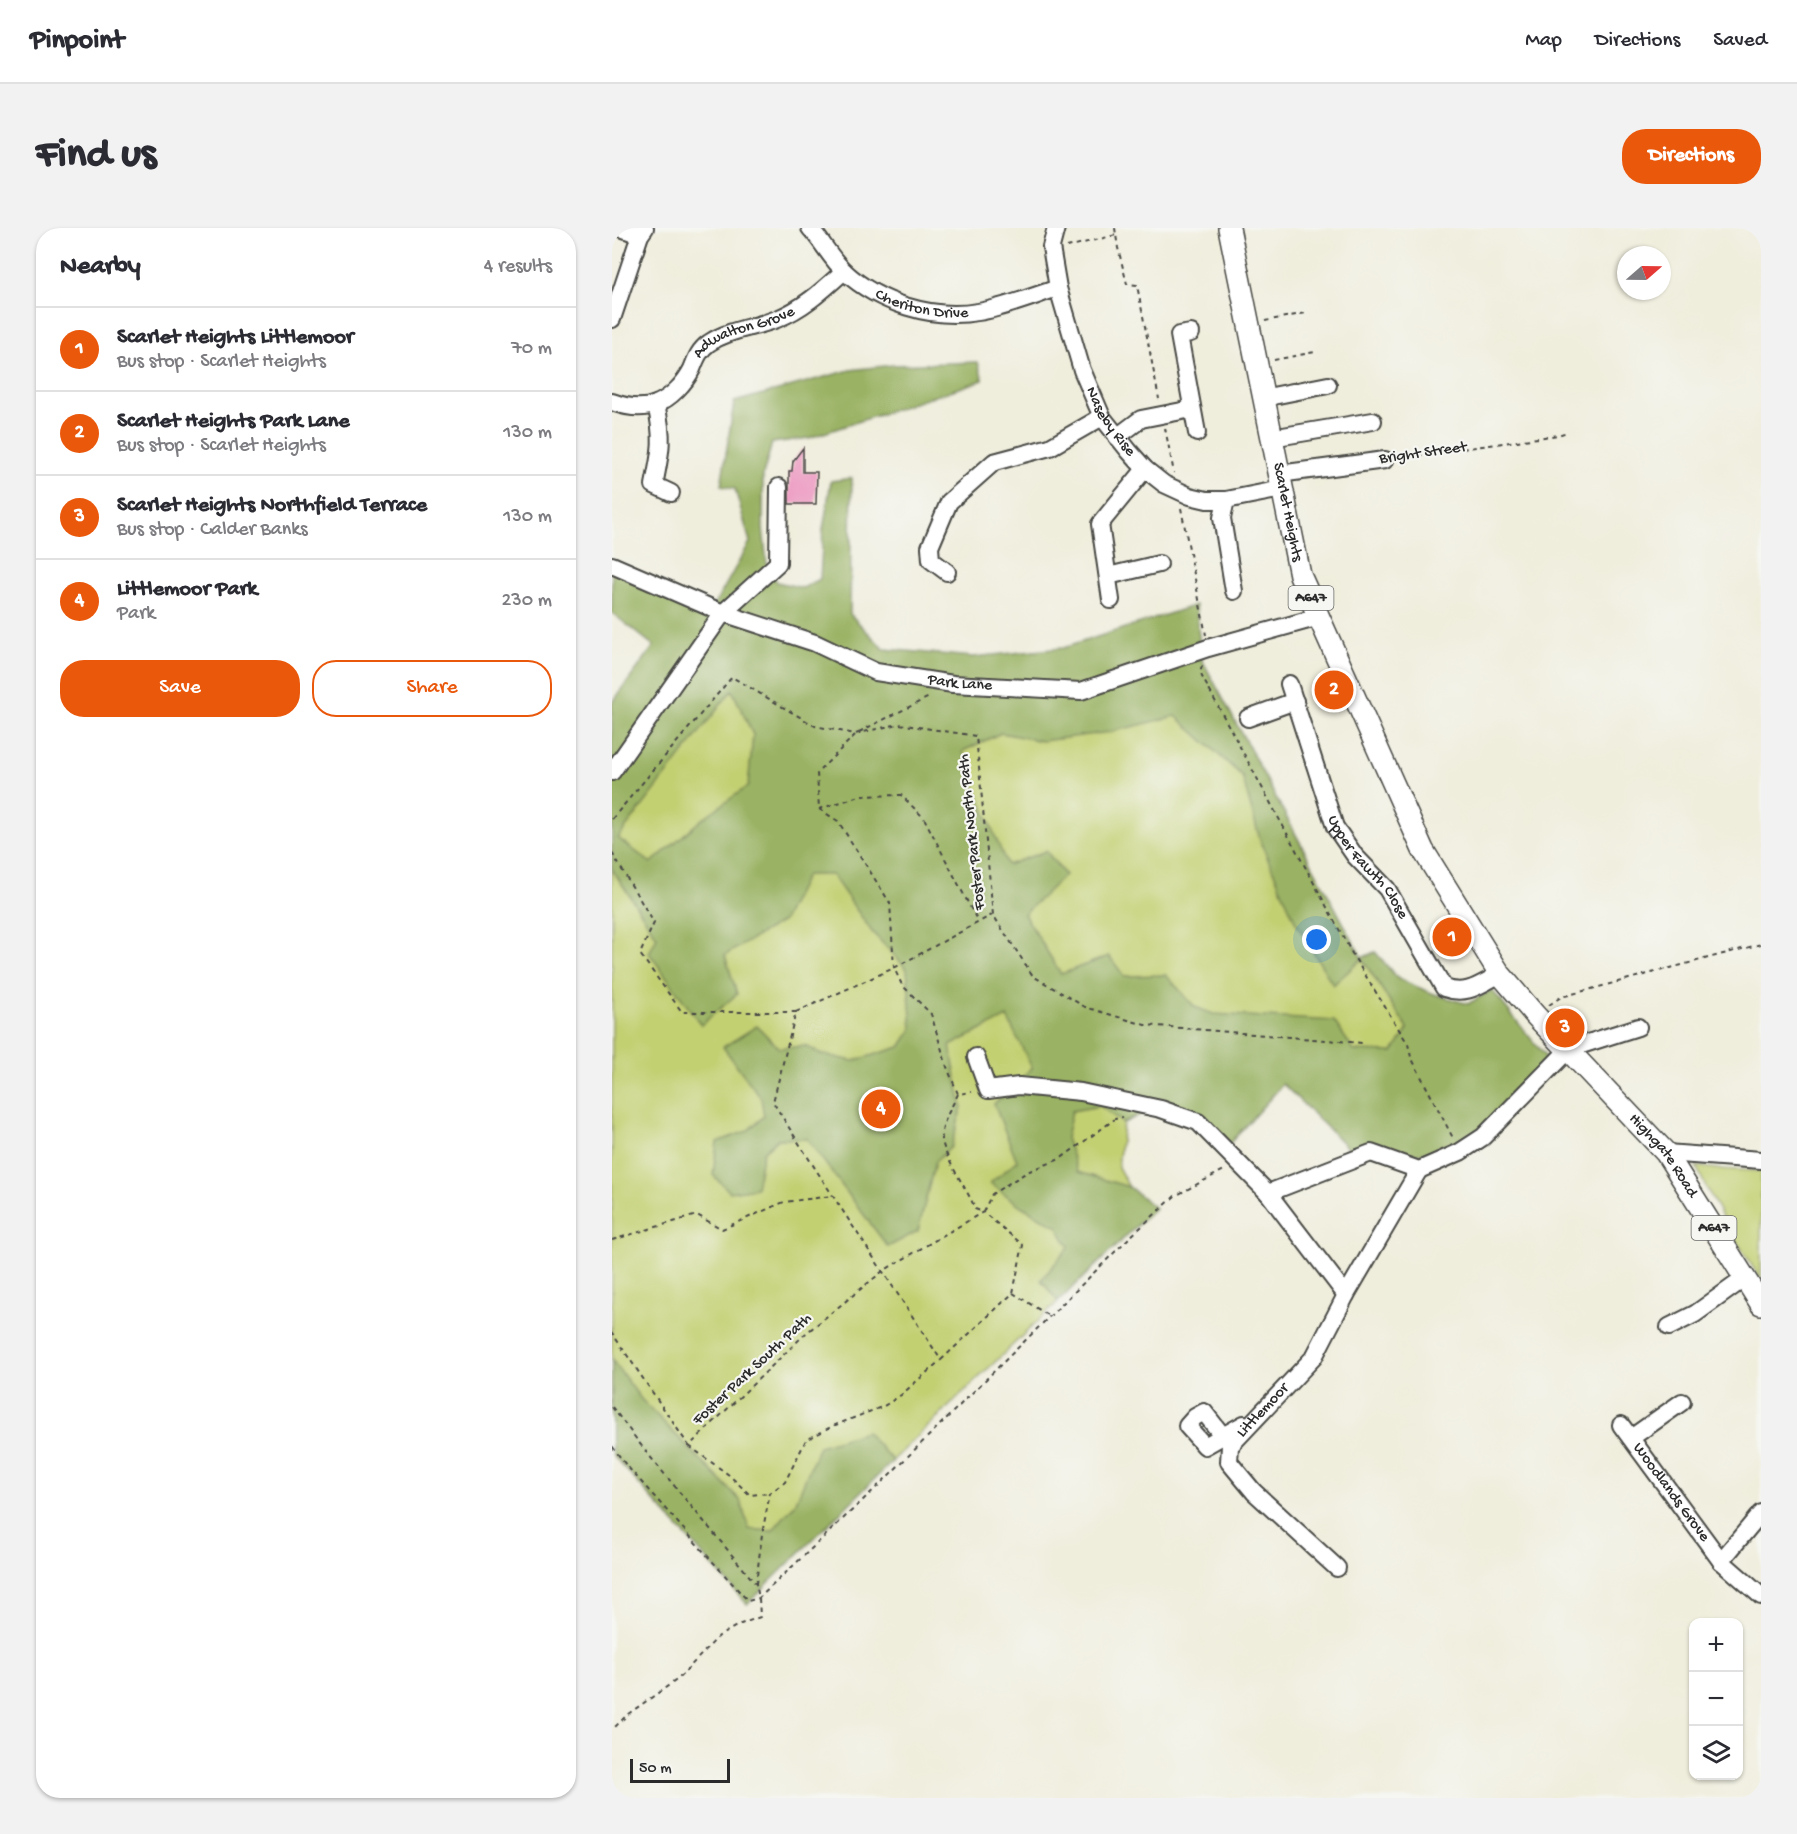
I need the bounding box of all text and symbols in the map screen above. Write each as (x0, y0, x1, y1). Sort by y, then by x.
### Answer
text: Pinpoint (30, 25, 124, 58)
text: Map (1525, 29, 1562, 54)
text: Directions (1595, 29, 1680, 54)
text: Saved (1713, 29, 1767, 54)
button: Directions (1622, 129, 1761, 184)
text: Find us (36, 132, 156, 181)
north arrow (1617, 246, 1671, 300)
text: Nearby (60, 252, 141, 283)
text: 4 results (484, 256, 552, 279)
street label: Cheriton Drive (872, 285, 970, 324)
street label: Adwalton Grove (689, 302, 799, 362)
text: Scarlet Heights Littlemoor (117, 325, 354, 351)
text: 1 (75, 338, 84, 361)
text: 70 m (511, 338, 552, 361)
text: Bus stop · Scarlet Heights (117, 351, 326, 374)
street label: Naseby Rise (1081, 384, 1140, 461)
text: Scarlet Heights Park Lane (117, 409, 350, 435)
text: 2 (75, 422, 84, 445)
text: 130 m (503, 422, 552, 445)
text: Bus stop · Scarlet Heights (117, 435, 326, 458)
street label: Bright Street (1377, 438, 1469, 470)
street label: Scarlet Heights (1268, 461, 1307, 564)
text: Scarlet Heights Northfield Terrace (117, 493, 427, 519)
text: 3 (74, 506, 85, 529)
text: 130 m (503, 506, 552, 529)
text: Bus stop · Calder Banks (117, 519, 308, 542)
text: Littlemoor Park (117, 577, 257, 603)
road number: A647 (1288, 586, 1334, 610)
text: 4 (75, 590, 84, 613)
text: 230 m (502, 590, 552, 613)
text: Park (117, 603, 155, 626)
button: Save (60, 660, 300, 717)
button: Share (312, 660, 552, 717)
pin: 2 (1314, 668, 1354, 712)
street label: Park Lane (925, 671, 993, 696)
street label: Foster Park North Path (955, 752, 991, 912)
street label: Upper Fawth Close (1323, 814, 1412, 923)
pin: 1 (1432, 914, 1472, 960)
your location (1302, 925, 1331, 954)
pin: 3 (1546, 1006, 1584, 1050)
pin: 4 (862, 1086, 900, 1132)
street label: Highgate Road (1624, 1110, 1702, 1203)
road number: A647 (1692, 1216, 1736, 1240)
street label: Foster Park South Path (689, 1310, 817, 1431)
street label: Littlemoor (1233, 1379, 1294, 1442)
street label: Woodlands Grove (1628, 1439, 1714, 1546)
map controls (1689, 1618, 1743, 1780)
button: + (1689, 1618, 1743, 1672)
button: − (1689, 1672, 1743, 1726)
button: layers (1689, 1726, 1743, 1780)
scale bar (630, 1756, 730, 1784)
text: 50 m (639, 1760, 672, 1779)

